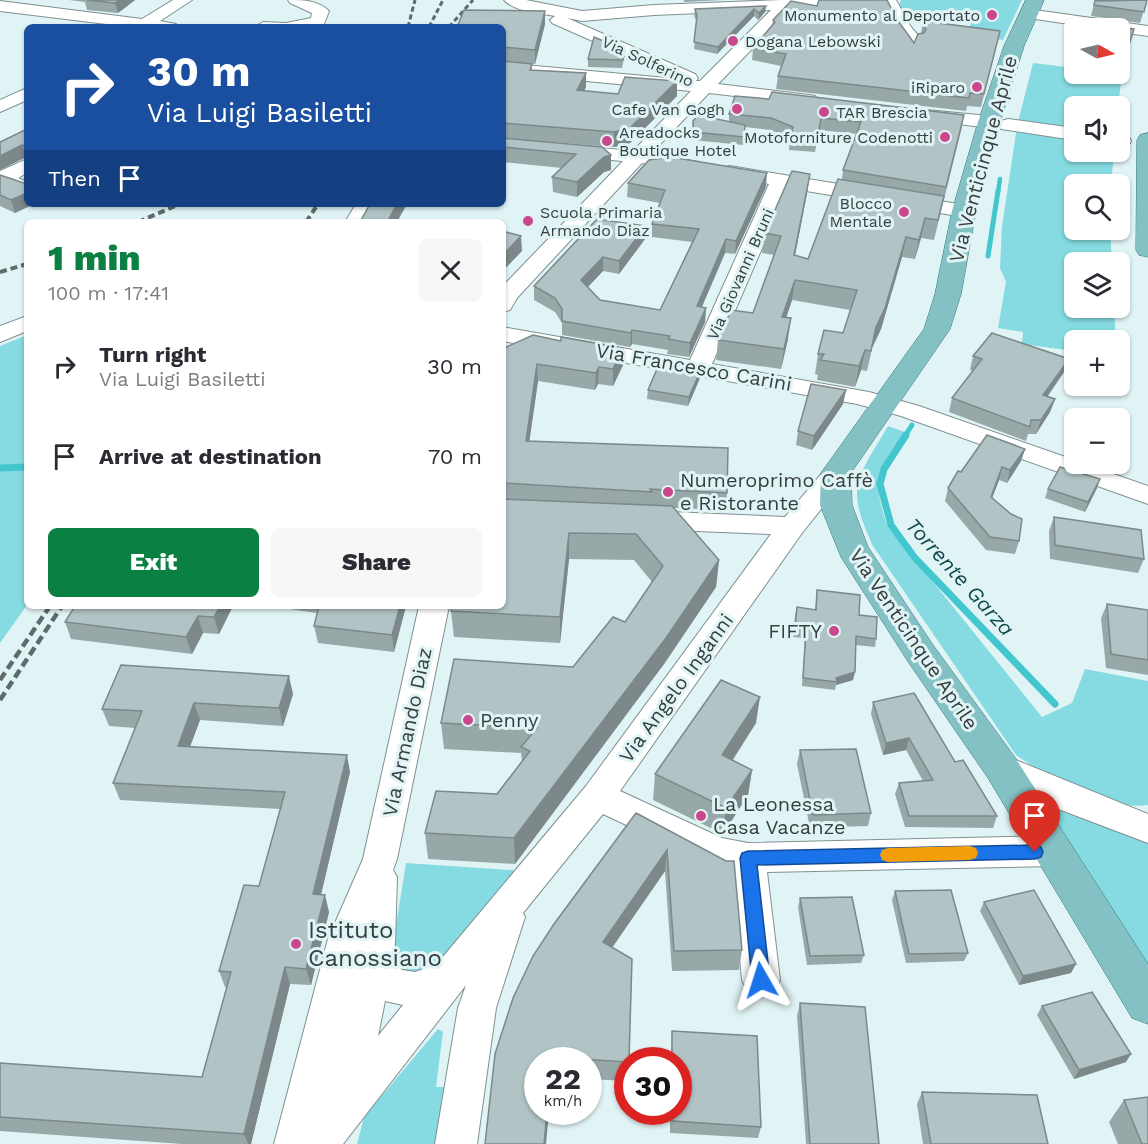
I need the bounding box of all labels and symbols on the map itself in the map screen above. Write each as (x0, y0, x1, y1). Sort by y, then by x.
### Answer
place label: Monumento al Deportato (784, 6, 980, 25)
marker: Monumento al Deportato (985, 8, 999, 22)
north arrow (1064, 18, 1130, 84)
street label: Via Solferino (599, 32, 697, 91)
place label: Dogana Lebowski (745, 32, 881, 51)
marker: Dogana Lebowski (726, 34, 740, 48)
street label: Via Venticinque Aprile (944, 53, 1022, 265)
place label: iRiparo (911, 78, 965, 97)
marker: iRiparo (970, 80, 984, 94)
place label: Cafe Van Gogh (611, 100, 725, 119)
marker: Cafe Van Gogh (730, 102, 744, 116)
place label: TAR Brescia (836, 103, 928, 122)
marker: TAR Brescia (817, 105, 831, 119)
place label: Areadocks Boutique Hotel (619, 123, 736, 160)
place label: Motoforniture Codenotti (744, 128, 933, 147)
marker: Motoforniture Codenotti (938, 130, 952, 144)
marker: Areadocks Boutique Hotel (600, 134, 614, 148)
place label: Blocco Mentale (830, 194, 892, 231)
place label: Scuola Primaria Armando Diaz (540, 203, 662, 240)
marker: Blocco Mentale (897, 205, 911, 219)
street label: Via Giovanni Bruni (703, 206, 778, 343)
marker: Scuola Primaria Armando Diaz (521, 214, 535, 228)
street label: Via Francesco Carini (594, 338, 794, 396)
place label: Numeroprimo Caffè e Ristorante (680, 468, 873, 515)
marker: Numeroprimo Caffè e Ristorante (661, 485, 675, 499)
water label: Torrente Garza (901, 513, 1020, 641)
street label: Via Venticinque Aprile (844, 544, 984, 734)
street label: Via Angelo Inganni (614, 609, 738, 767)
place label: FIFTY (768, 619, 823, 643)
marker: FIFTY (827, 624, 841, 638)
street label: Via Armando Diaz (377, 645, 437, 819)
place label: Penny (480, 708, 539, 732)
marker: Penny (461, 713, 475, 727)
pin (1009, 790, 1060, 852)
place label: La Leonessa Casa Vacanze (713, 792, 846, 839)
marker: La Leonessa Casa Vacanze (694, 809, 708, 823)
place label: Istituto Canossiano (308, 916, 442, 972)
marker: Istituto Canossiano (289, 937, 303, 951)
position arrow (729, 948, 793, 1012)
speed limit sign: 30 (614, 1047, 692, 1125)

